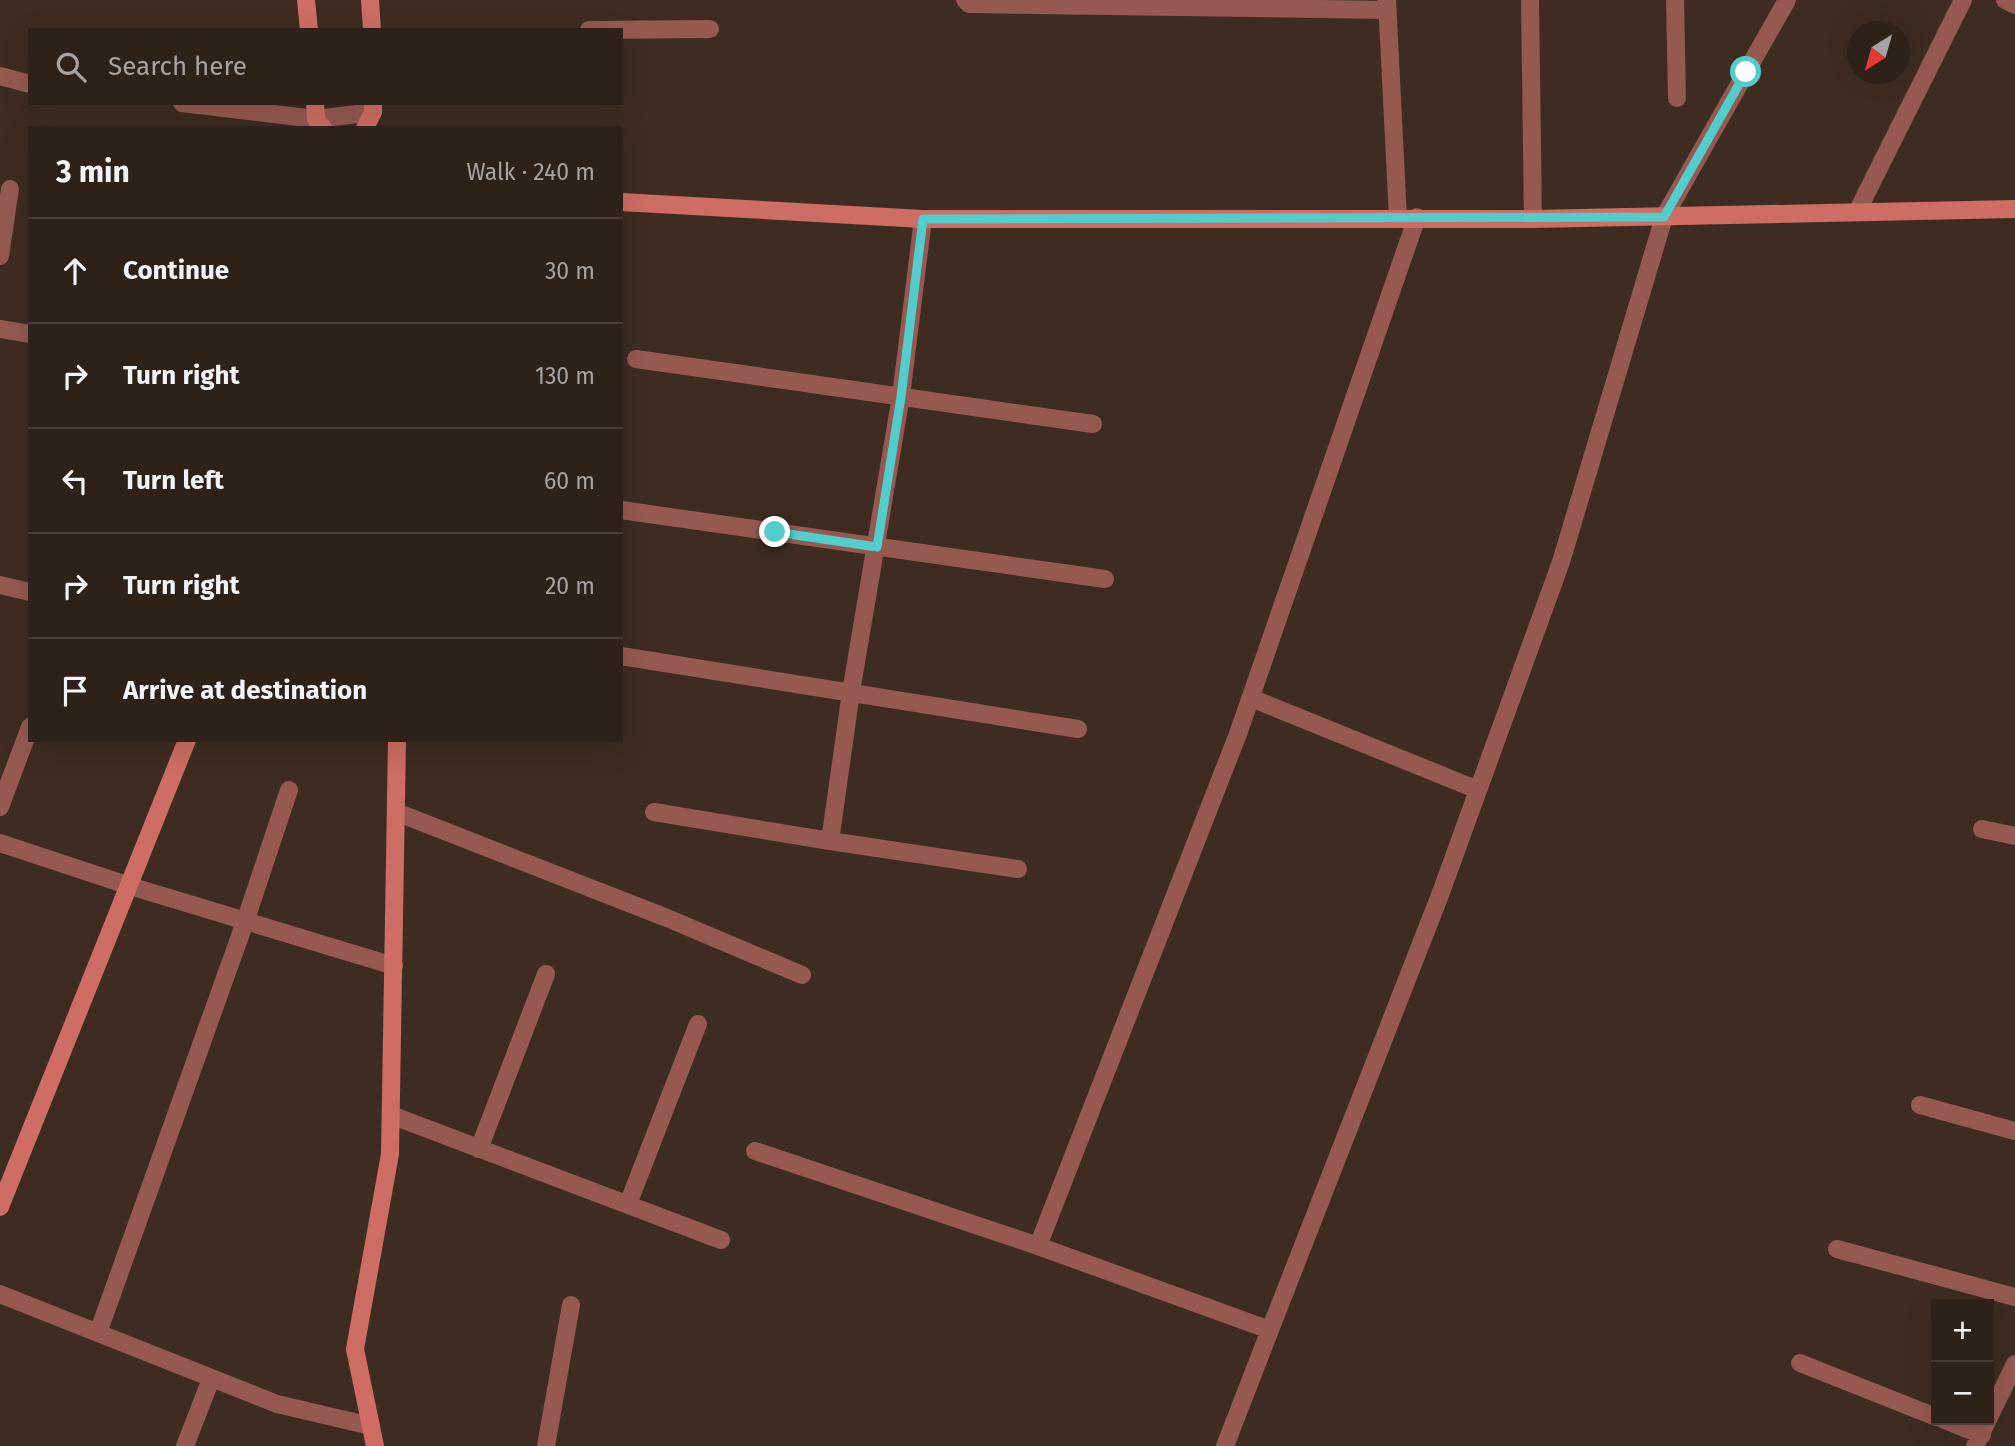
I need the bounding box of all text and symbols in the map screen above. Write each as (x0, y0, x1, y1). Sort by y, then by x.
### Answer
north arrow (1847, 21, 1910, 84)
search box (28, 28, 623, 105)
icon: search (52, 48, 90, 86)
text: Search here (108, 51, 247, 82)
route start (1730, 56, 1761, 87)
text: 3 min (56, 154, 130, 190)
text: Walk · 240 m (467, 158, 595, 186)
icon: ahead (56, 252, 94, 290)
text: Continue (123, 255, 229, 286)
text: 30 m (545, 257, 595, 285)
icon: right (56, 357, 94, 395)
text: Turn right (123, 360, 240, 391)
text: 130 m (535, 362, 595, 390)
icon: left (56, 462, 94, 500)
text: Turn left (123, 465, 224, 496)
text: 60 m (544, 467, 595, 495)
route end (759, 516, 790, 547)
icon: right (56, 567, 94, 605)
text: Turn right (123, 570, 240, 601)
text: 20 m (545, 572, 595, 600)
icon: arrive (56, 672, 94, 710)
text: Arrive at destination (123, 675, 367, 706)
map controls (1931, 1299, 1994, 1425)
button: + (1931, 1299, 1994, 1362)
button: − (1931, 1362, 1994, 1425)

